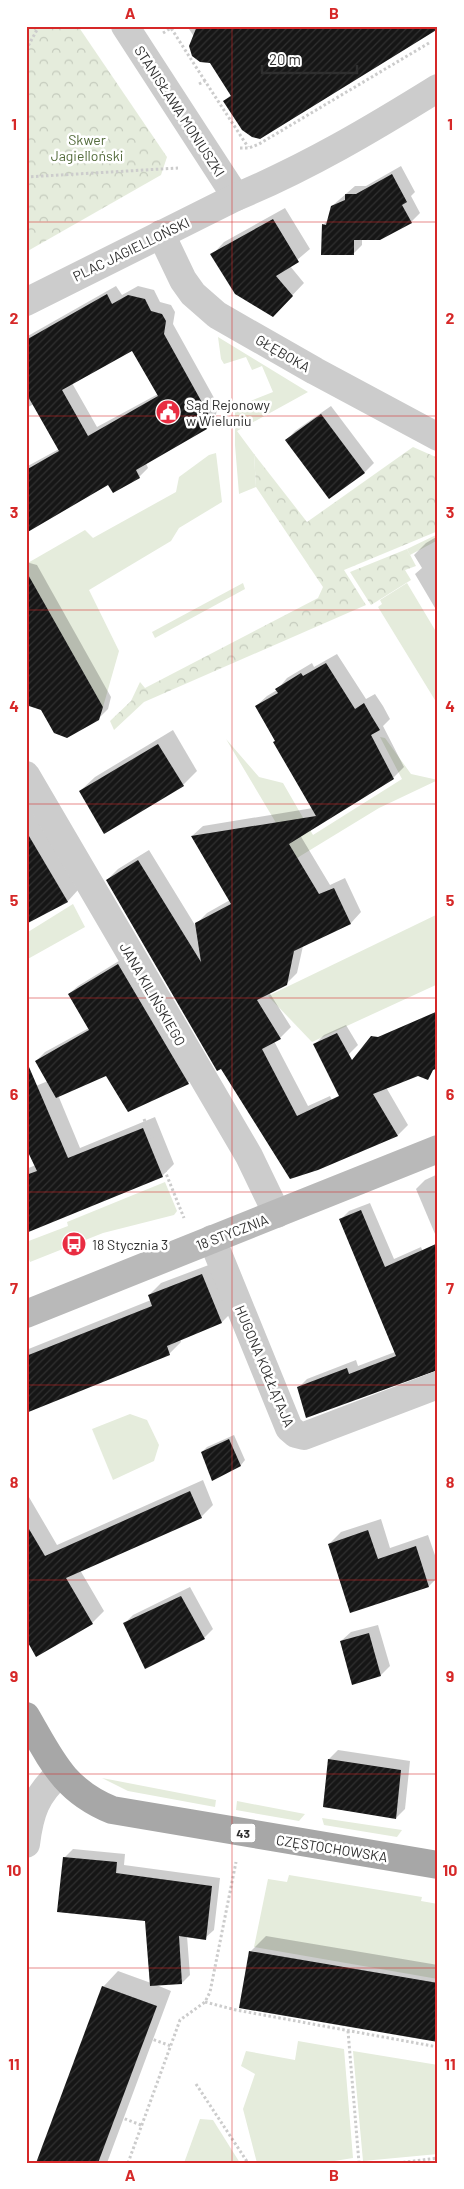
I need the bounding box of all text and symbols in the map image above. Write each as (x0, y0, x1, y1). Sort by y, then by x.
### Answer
text: A (125, 3, 136, 22)
text: B (329, 3, 339, 22)
street label: STANISŁAWA MONIUSZKI (131, 42, 229, 180)
scale bar (262, 42, 356, 74)
text: 20 m (269, 50, 301, 68)
text: 1 (11, 114, 17, 133)
text: 1 (447, 114, 453, 133)
park label: Skwer Jagielloński (51, 131, 123, 164)
street label: PLAC JAGIELLOŃSKI (70, 213, 192, 285)
text: 2 (10, 308, 19, 327)
text: 2 (446, 308, 455, 327)
street label: GŁĘBOKA (253, 331, 314, 376)
place label: Sąd Rejonowy w Wieluniu (186, 396, 271, 429)
public building icon: Sąd Rejonowy w Wieluniu (155, 399, 181, 425)
text: 3 (10, 502, 18, 521)
text: 3 (446, 502, 454, 521)
text: 4 (9, 696, 19, 715)
text: 4 (445, 696, 455, 715)
text: 5 (10, 890, 19, 909)
text: 5 (446, 890, 455, 909)
street label: JANA KILIŃSKIEGO (116, 939, 190, 1049)
text: 6 (10, 1084, 19, 1103)
text: 6 (446, 1084, 455, 1103)
street label: 18 STYCZNIA (193, 1210, 271, 1254)
bus stop icon: 18 Stycznia 3 (61, 1231, 87, 1257)
place label: 18 Stycznia 3 (92, 1236, 168, 1253)
text: 7 (10, 1278, 18, 1297)
text: 7 (446, 1278, 454, 1297)
street label: HUGONA KOŁŁĄTAJA (232, 1303, 299, 1430)
text: 8 (10, 1472, 19, 1491)
text: 8 (446, 1472, 455, 1491)
text: 9 (10, 1666, 18, 1685)
text: 9 (446, 1666, 454, 1685)
road number: 43 (230, 1824, 256, 1842)
street label: CZĘSTOCHOWSKA (275, 1831, 389, 1865)
text: 10 (7, 1860, 21, 1879)
text: 10 (443, 1860, 457, 1879)
text: 11 (8, 2054, 20, 2073)
text: 11 (444, 2054, 456, 2073)
text: A (125, 2165, 136, 2184)
text: B (329, 2165, 339, 2184)

